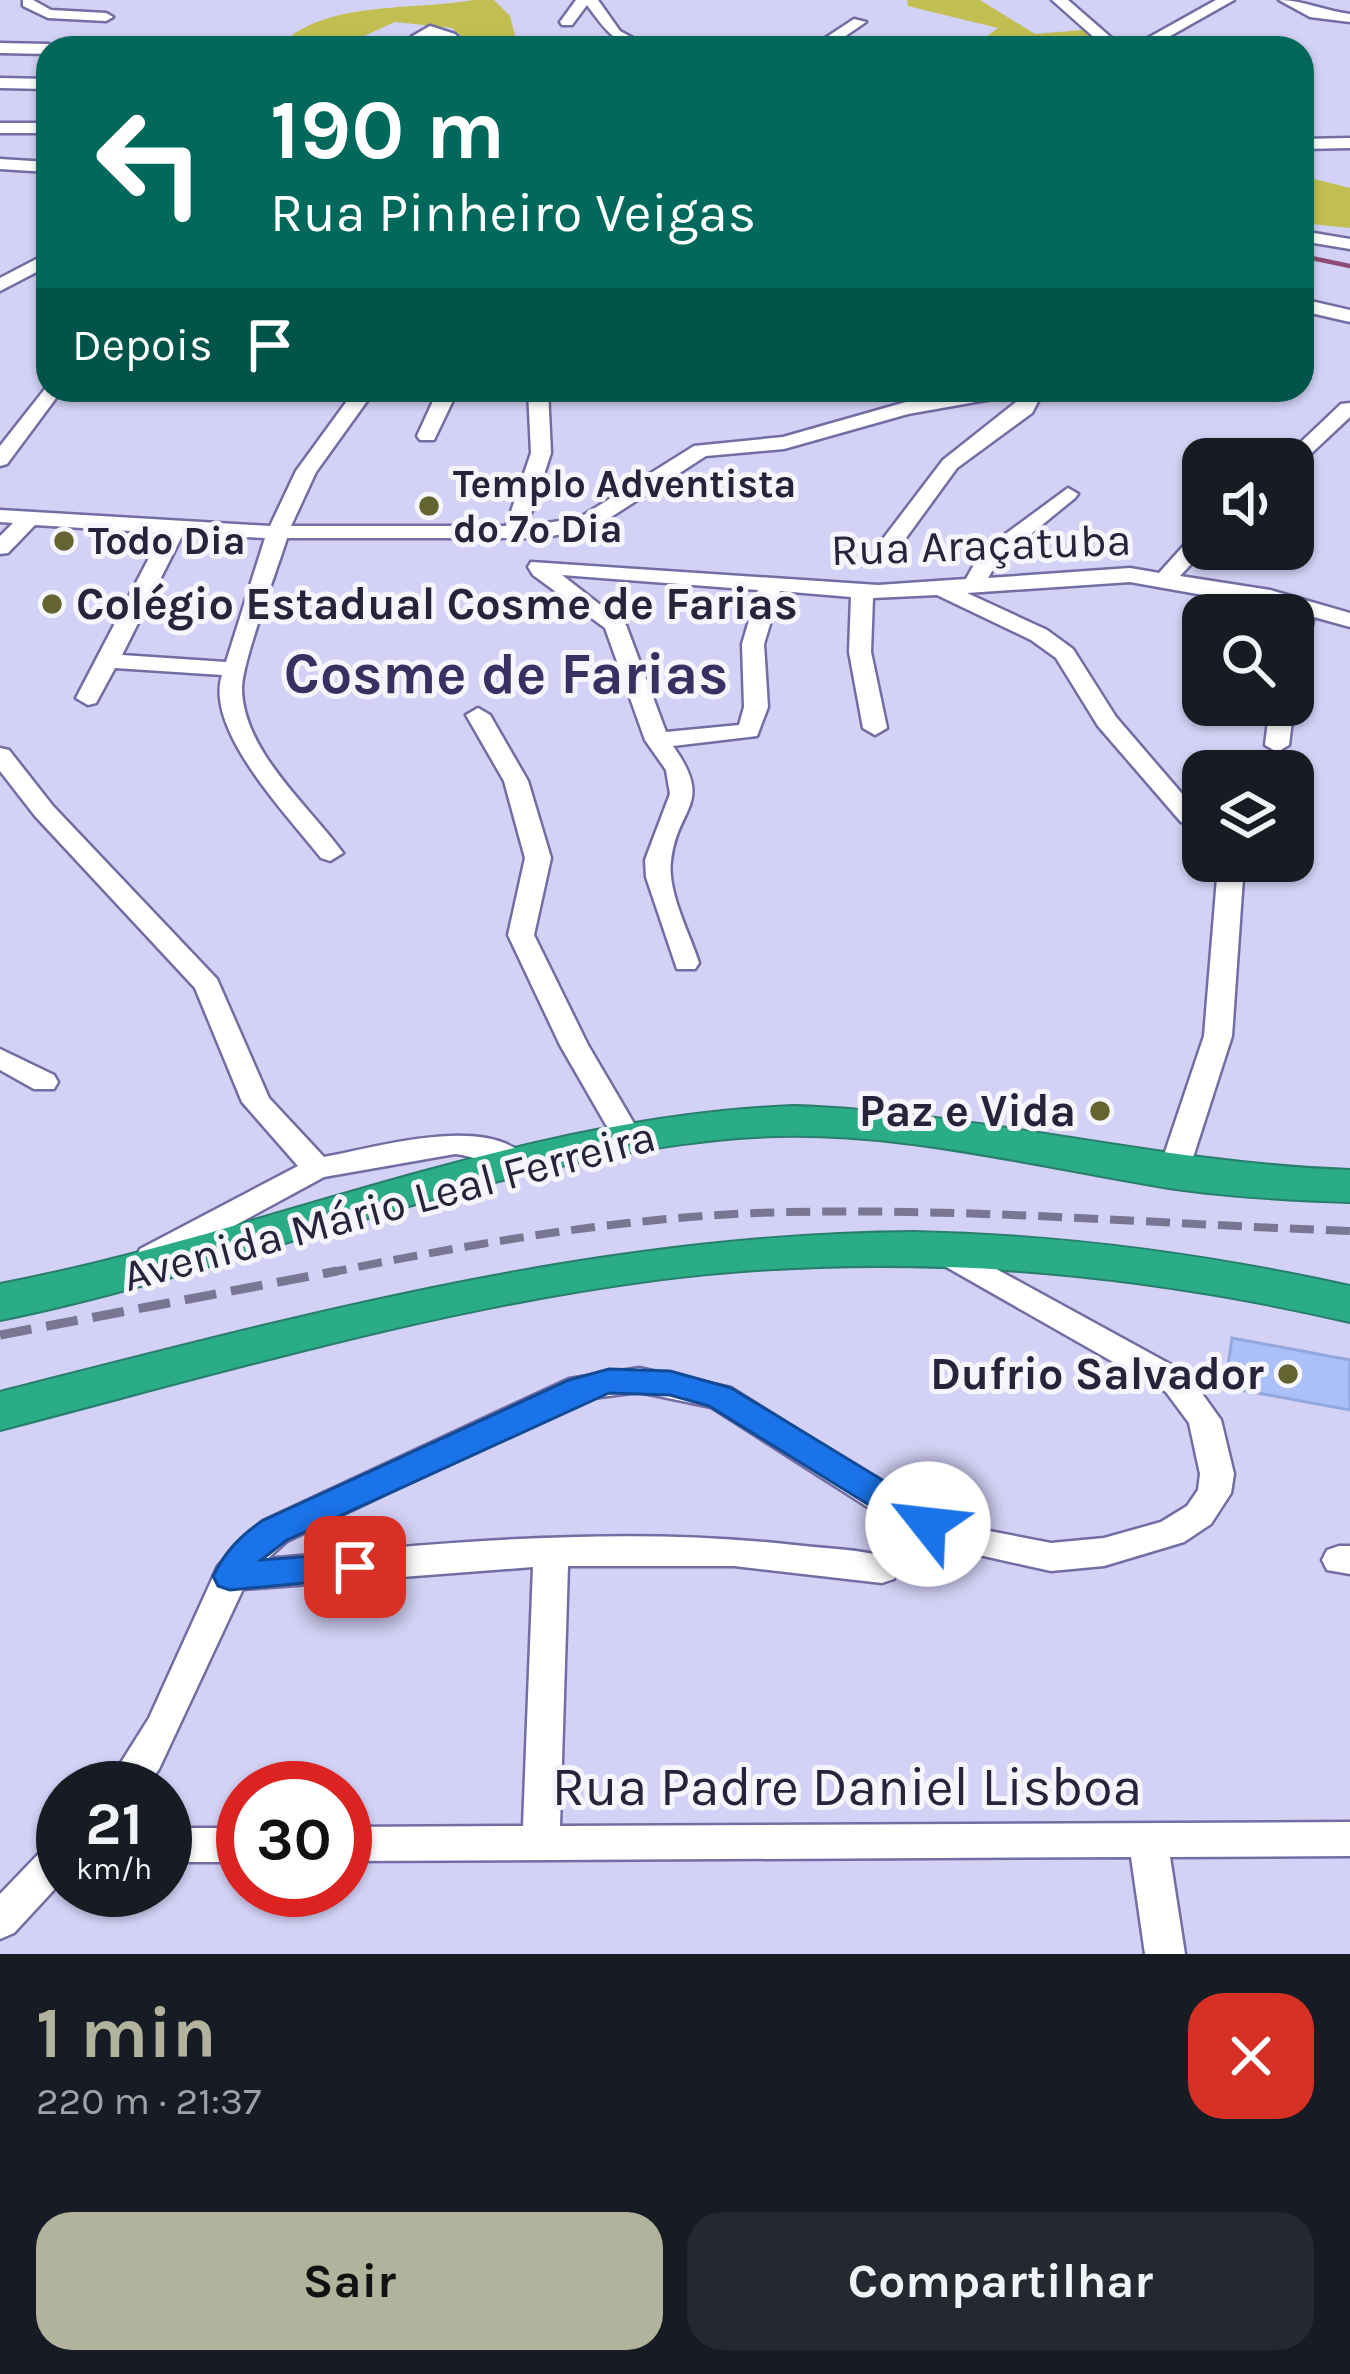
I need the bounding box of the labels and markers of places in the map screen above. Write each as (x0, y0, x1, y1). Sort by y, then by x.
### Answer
place label: Templo Adventista do 7º Dia (453, 461, 796, 552)
marker: Templo Adventista do 7º Dia (416, 493, 442, 519)
place label: Todo Dia (88, 518, 246, 564)
marker: Todo Dia (51, 528, 77, 554)
place label: Colégio Estadual Cosme de Farias (76, 578, 798, 631)
marker: Colégio Estadual Cosme de Farias (39, 591, 65, 617)
place label: Paz e Vida (859, 1085, 1076, 1137)
marker: Paz e Vida (1087, 1098, 1113, 1124)
place label: Dufrio Salvador (930, 1348, 1264, 1400)
marker: Dufrio Salvador (1275, 1361, 1301, 1387)
pin (304, 1516, 406, 1618)

